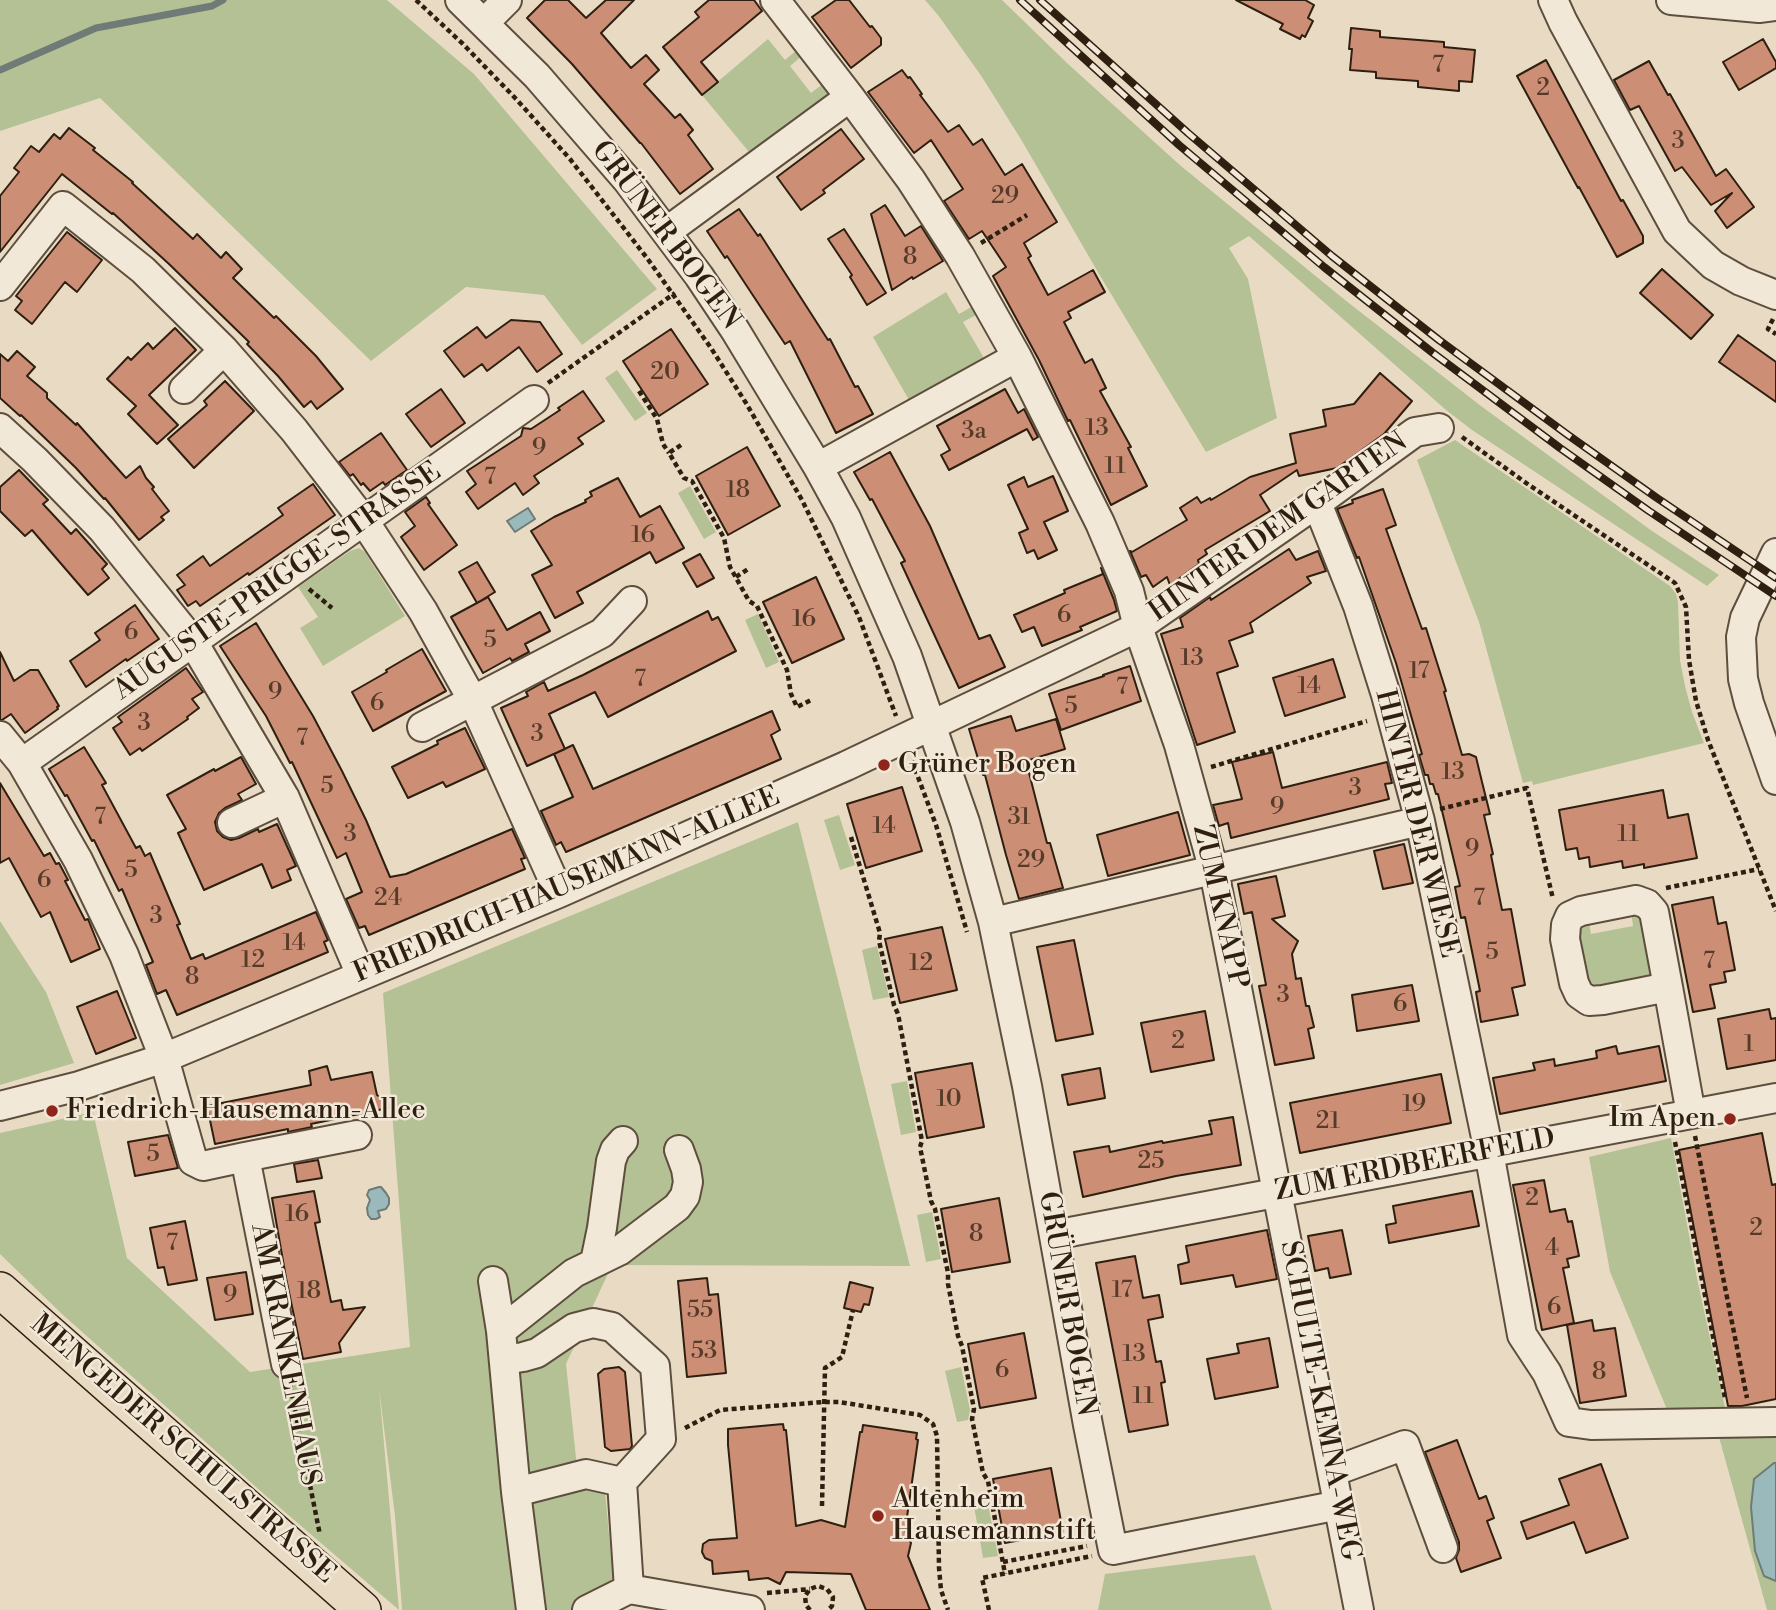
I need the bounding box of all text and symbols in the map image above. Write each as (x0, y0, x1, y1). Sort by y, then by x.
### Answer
house number: 7 (1432, 52, 1444, 80)
house number: 2 (1536, 75, 1550, 103)
house number: 3 (1671, 128, 1685, 156)
street label: GRÜNER BOGEN (583, 135, 747, 337)
house number: 29 (991, 183, 1019, 211)
house number: 8 (903, 244, 917, 272)
house number: 20 (650, 359, 680, 387)
house number: 13 (1085, 415, 1109, 443)
house number: 3a (961, 418, 987, 446)
street label: HINTER DEM GARTEN (1143, 426, 1415, 630)
house number: 9 (532, 435, 546, 463)
house number: 11 (1104, 453, 1126, 481)
street label: AUGUSTE-PRIGGE-STRASSE (108, 456, 448, 708)
house number: 7 (484, 464, 496, 492)
house number: 18 (726, 477, 750, 505)
house number: 16 (631, 522, 655, 550)
house number: 6 (1057, 602, 1071, 630)
house number: 16 (792, 606, 816, 634)
house number: 6 (124, 619, 138, 647)
house number: 5 (483, 627, 497, 655)
house number: 13 (1180, 645, 1204, 673)
house number: 17 (1408, 658, 1430, 686)
house number: 7 (634, 666, 646, 694)
house number: 14 (1297, 673, 1321, 701)
house number: 7 (1116, 674, 1128, 702)
house number: 9 (268, 679, 282, 707)
street label: HINTER DER WIESE (1366, 686, 1466, 962)
house number: 6 (370, 690, 384, 718)
house number: 5 (1064, 693, 1078, 721)
house number: 3 (137, 710, 151, 738)
house number: 3 (530, 721, 544, 749)
house number: 7 (296, 725, 308, 753)
place label: Grüner Bogen (898, 748, 1077, 782)
marker: Grüner Bogen (876, 757, 892, 773)
house number: 13 (1441, 759, 1465, 787)
house number: 5 (320, 773, 334, 801)
house number: 3 (1348, 775, 1362, 803)
street label: FRIEDRICH-HAUSEMANN-ALLEE (349, 781, 785, 991)
house number: 9 (1270, 794, 1284, 822)
house number: 7 (94, 804, 106, 832)
house number: 31 (1007, 804, 1031, 832)
house number: 14 (872, 813, 896, 841)
house number: 3 (343, 821, 357, 849)
house number: 11 (1617, 821, 1639, 849)
street label: ZUM KNAPP (1184, 822, 1254, 992)
house number: 9 (1465, 836, 1479, 864)
house number: 29 (1017, 847, 1045, 875)
house number: 5 (124, 857, 138, 885)
house number: 6 (37, 867, 51, 895)
house number: 24 (374, 885, 402, 913)
house number: 7 (1473, 885, 1485, 913)
house number: 3 (149, 903, 163, 931)
house number: 14 (282, 930, 306, 958)
house number: 5 (1485, 939, 1499, 967)
house number: 12 (241, 947, 265, 975)
house number: 7 (1703, 948, 1715, 976)
house number: 12 (909, 950, 933, 978)
house number: 8 (185, 964, 199, 992)
house number: 3 (1276, 982, 1290, 1010)
house number: 6 (1393, 991, 1407, 1019)
house number: 2 (1171, 1028, 1185, 1056)
house number: 1 (1744, 1031, 1754, 1059)
house number: 10 (936, 1086, 962, 1114)
house number: 19 (1402, 1091, 1426, 1119)
place label: Friedrich-Hausemann-Allee (66, 1094, 426, 1128)
place label: Im Apen (1609, 1102, 1716, 1136)
marker: Friedrich-Hausemann-Allee (44, 1103, 60, 1119)
house number: 21 (1316, 1108, 1340, 1136)
marker: Im Apen (1722, 1111, 1738, 1127)
street label: ZUM ERDBEERFELD (1272, 1122, 1558, 1210)
house number: 5 (146, 1141, 160, 1169)
house number: 25 (1138, 1148, 1164, 1176)
house number: 2 (1525, 1185, 1539, 1213)
street label: GRÜNER BOGEN (1030, 1189, 1102, 1419)
house number: 16 (285, 1201, 309, 1229)
house number: 2 (1749, 1215, 1763, 1243)
street label: AM KRANKENHAUS (242, 1221, 326, 1489)
house number: 8 (969, 1221, 983, 1249)
house number: 7 (166, 1230, 178, 1258)
house number: 4 (1545, 1235, 1559, 1263)
street label: SCHULTE-KEMNA-WEG (1271, 1238, 1367, 1564)
house number: 17 (1111, 1277, 1133, 1305)
house number: 18 (297, 1278, 321, 1306)
house number: 9 (223, 1282, 237, 1310)
house number: 6 (1547, 1294, 1561, 1322)
house number: 55 (687, 1297, 713, 1325)
street label: MENGEDER SCHULSTRASSE (23, 1308, 341, 1592)
house number: 53 (691, 1338, 717, 1366)
house number: 13 (1122, 1341, 1146, 1369)
house number: 6 (995, 1357, 1009, 1385)
house number: 8 (1592, 1359, 1606, 1387)
house number: 11 (1132, 1383, 1154, 1411)
place label: Altenheim Hausemannstift (892, 1483, 1096, 1549)
marker: Altenheim Hausemannstift (870, 1508, 886, 1524)

